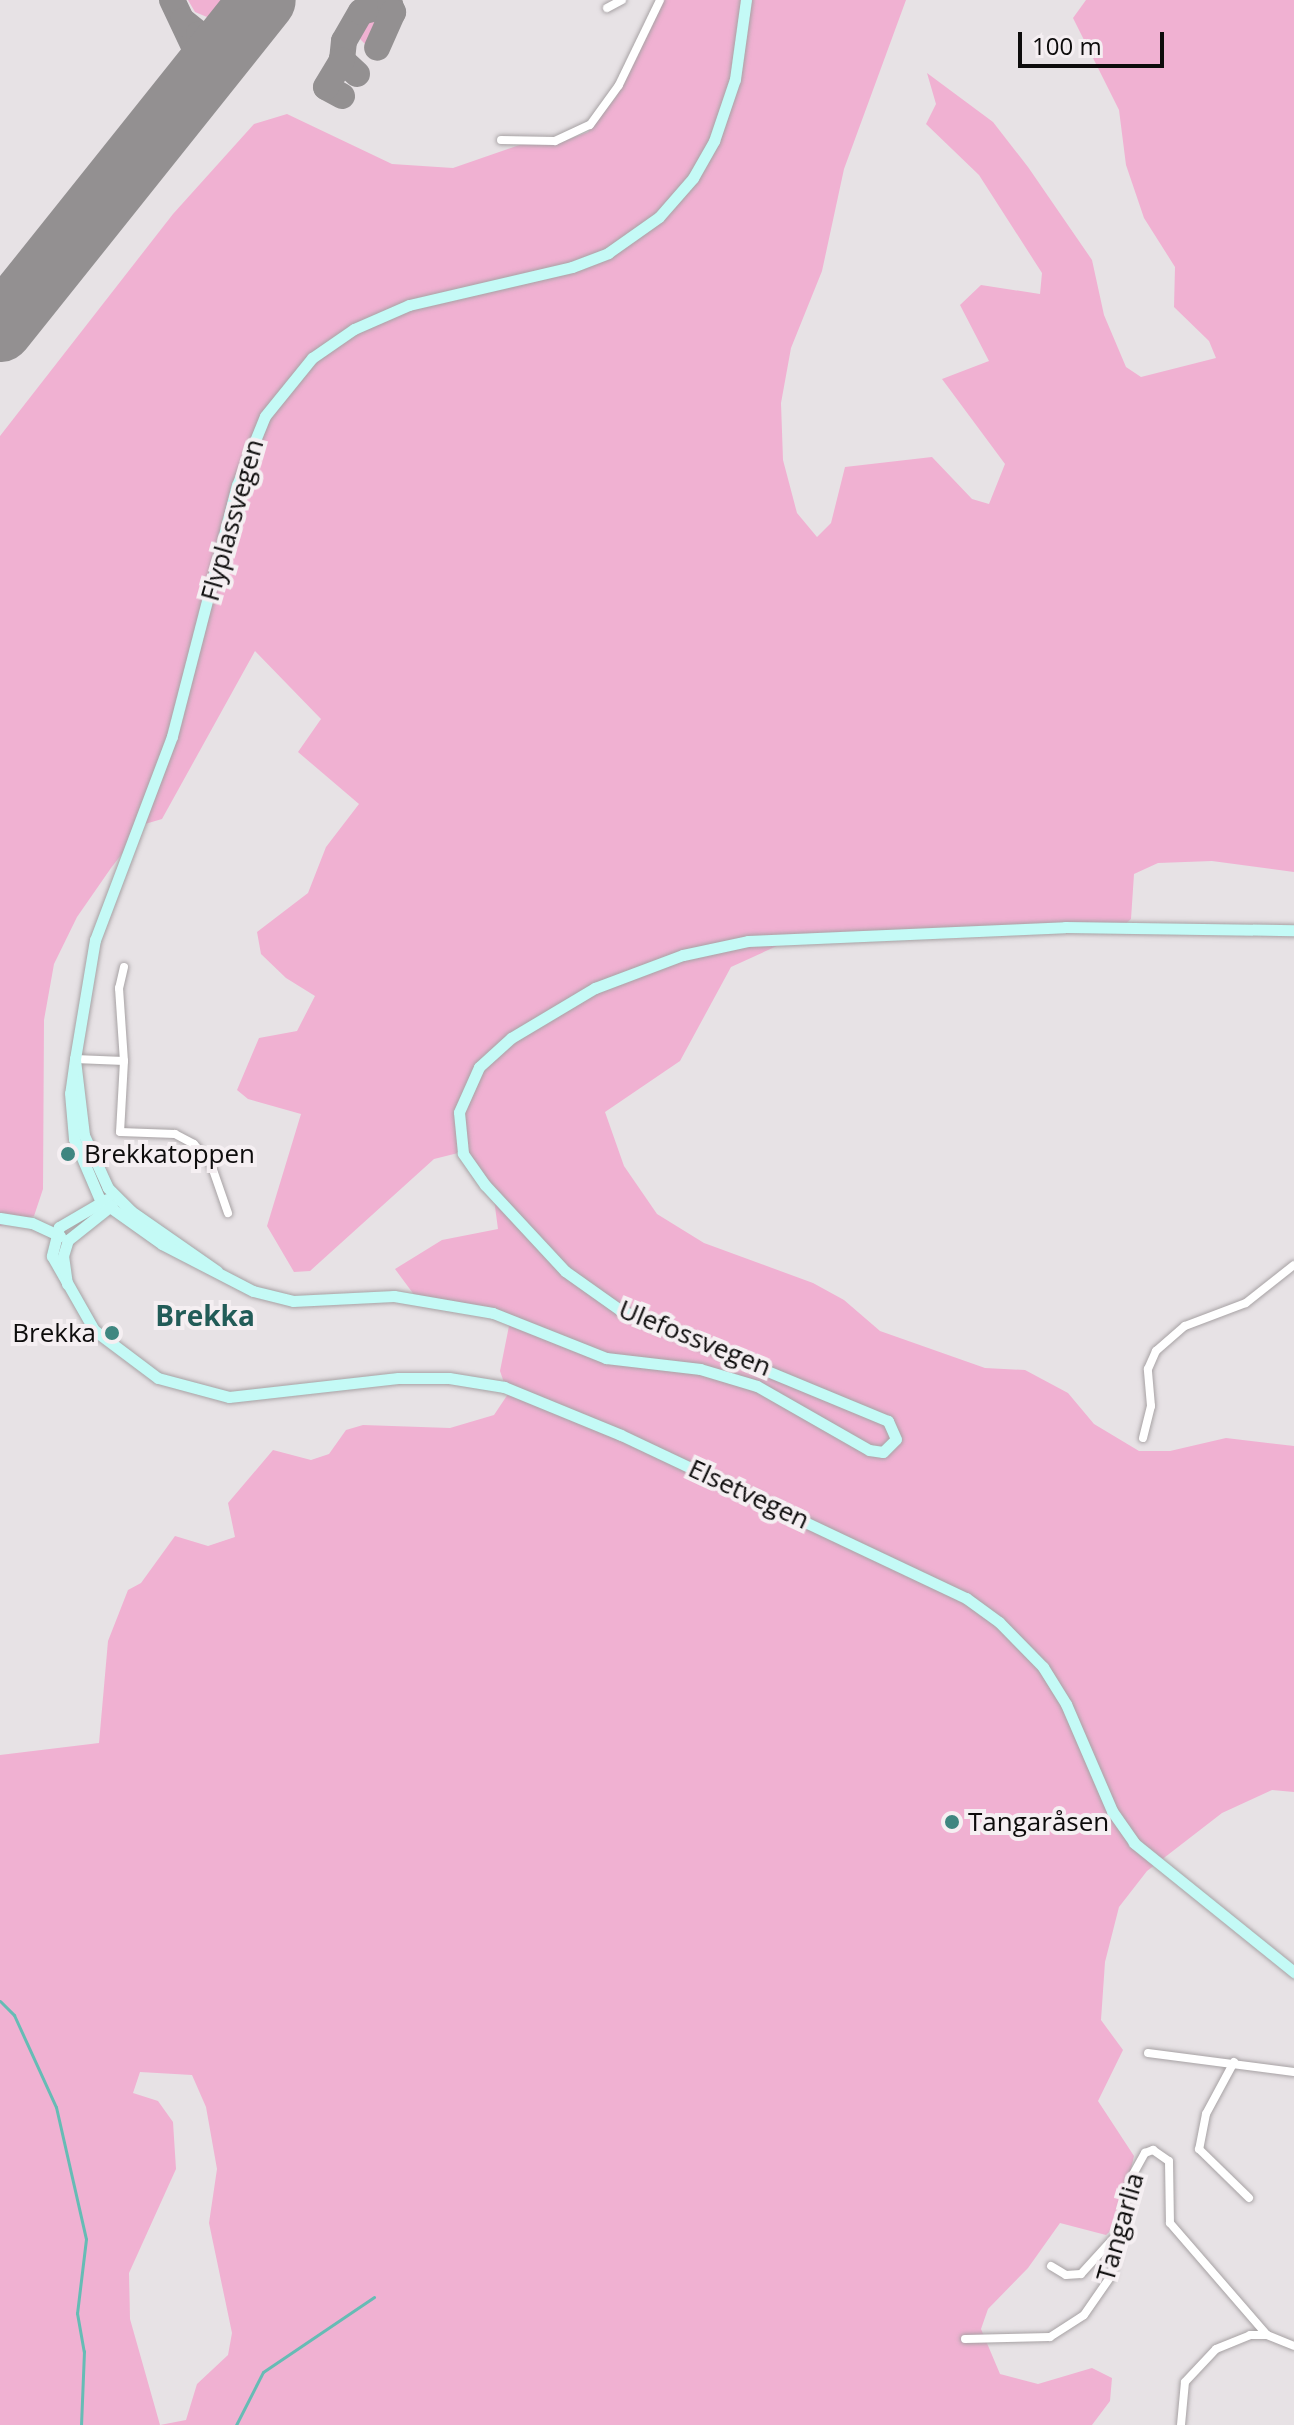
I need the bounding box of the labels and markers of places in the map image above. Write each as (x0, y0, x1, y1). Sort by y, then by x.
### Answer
place label: Brekkatoppen (84, 1138, 255, 1170)
marker: Brekkatoppen (59, 1145, 77, 1163)
place label: Brekka (12, 1317, 96, 1349)
marker: Brekka (103, 1324, 121, 1342)
place label: Tangaråsen (968, 1806, 1109, 1838)
marker: Tangaråsen (943, 1813, 961, 1831)

